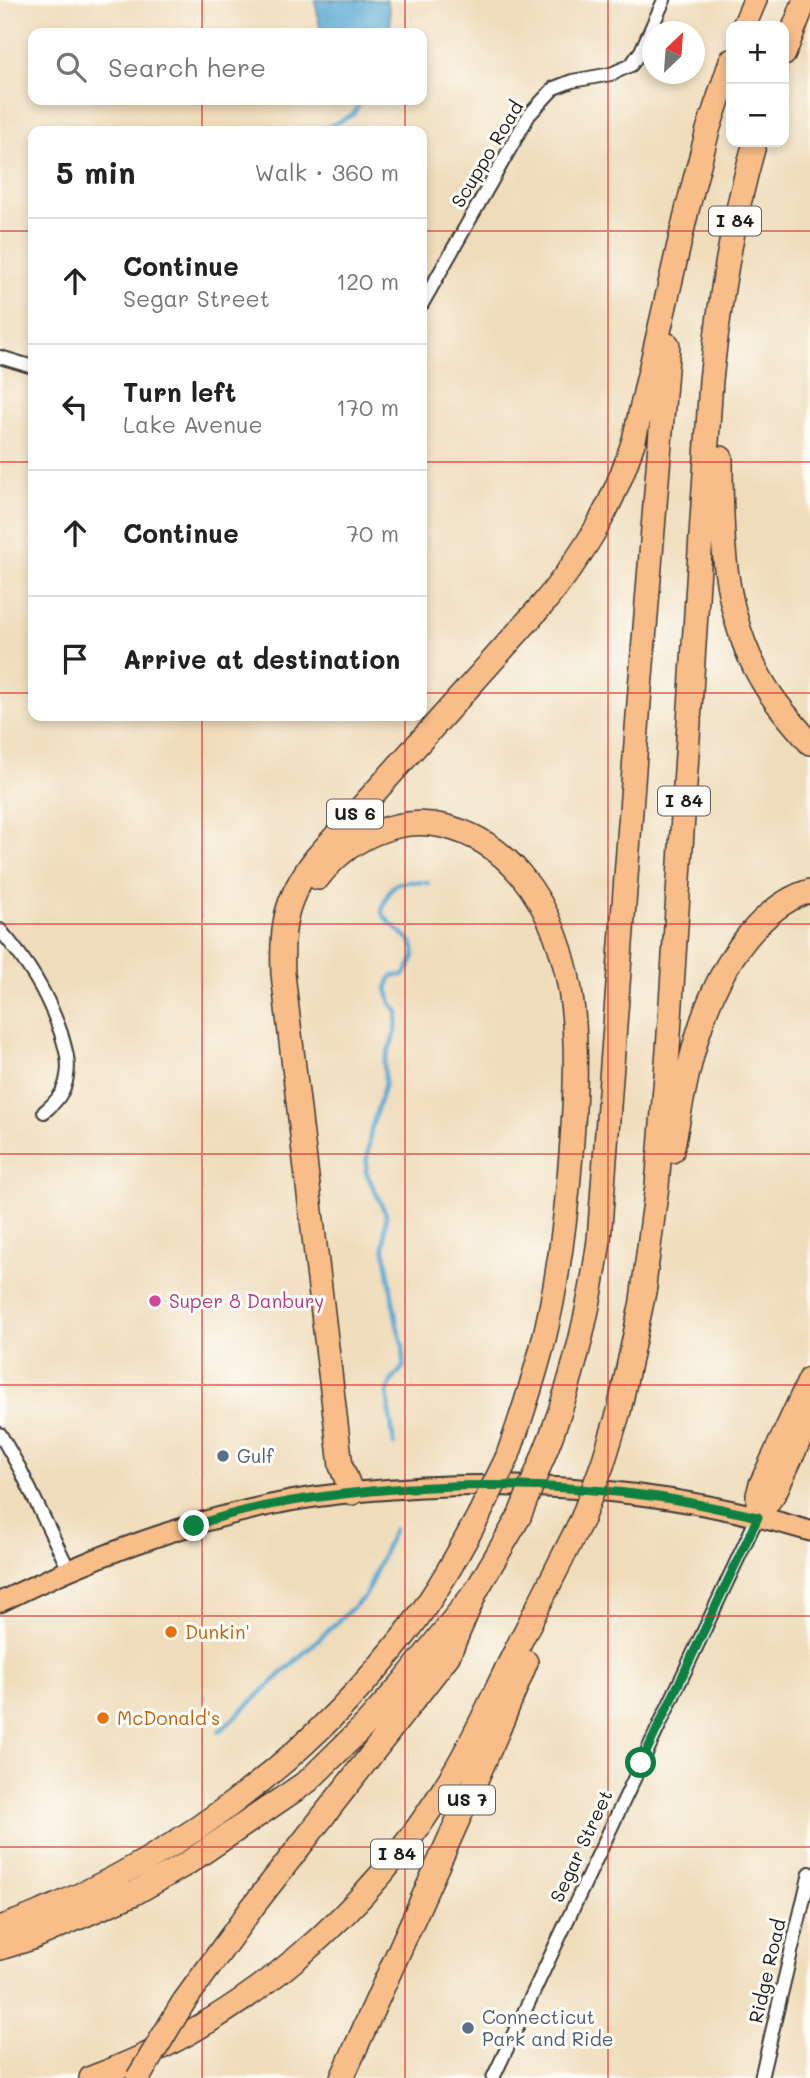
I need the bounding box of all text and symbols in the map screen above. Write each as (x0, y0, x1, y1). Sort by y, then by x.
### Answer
north arrow (642, 21, 705, 84)
map controls (726, 21, 789, 147)
button: + (726, 21, 789, 84)
search box (28, 28, 427, 105)
icon: search (52, 48, 90, 86)
text: Search here (108, 50, 266, 84)
button: − (726, 84, 789, 147)
street label: Scuppo Road (445, 96, 528, 212)
text: 5 min (56, 152, 136, 192)
text: Walk · 360 m (254, 157, 399, 187)
road number: I 84 (709, 206, 761, 236)
text: Continue (123, 249, 239, 283)
icon: ahead (56, 262, 94, 300)
text: 120 m (336, 266, 399, 296)
text: Segar Street (123, 283, 270, 313)
text: Turn left (123, 375, 236, 409)
icon: left (56, 388, 94, 426)
text: 170 m (336, 392, 399, 422)
text: Lake Avenue (123, 409, 263, 439)
icon: ahead (56, 514, 94, 552)
text: Continue (123, 516, 239, 550)
text: 70 m (346, 518, 399, 548)
icon: arrive (56, 640, 94, 678)
text: Arrive at destination (123, 642, 400, 676)
road number: I 84 (658, 786, 710, 816)
road number: US 6 (327, 800, 383, 828)
place label: Super 8 Danbury (169, 1288, 324, 1313)
marker: Super 8 Danbury (147, 1293, 163, 1309)
place label: Gulf (237, 1443, 274, 1468)
marker: Gulf (215, 1448, 231, 1464)
route end (178, 1510, 209, 1541)
place label: Dunkin' (185, 1619, 250, 1644)
marker: Dunkin' (163, 1624, 179, 1640)
place label: McDonald's (117, 1705, 220, 1730)
marker: McDonald's (95, 1710, 111, 1726)
route start (625, 1747, 656, 1778)
street label: Segar Street (544, 1785, 618, 1906)
road number: US 7 (439, 1786, 495, 1814)
road number: I 84 (371, 1840, 423, 1868)
street label: Ridge Road (742, 1916, 791, 2025)
place label: Connecticut Park and Ride (482, 2004, 613, 2051)
marker: Connecticut Park and Ride (460, 2020, 476, 2036)

